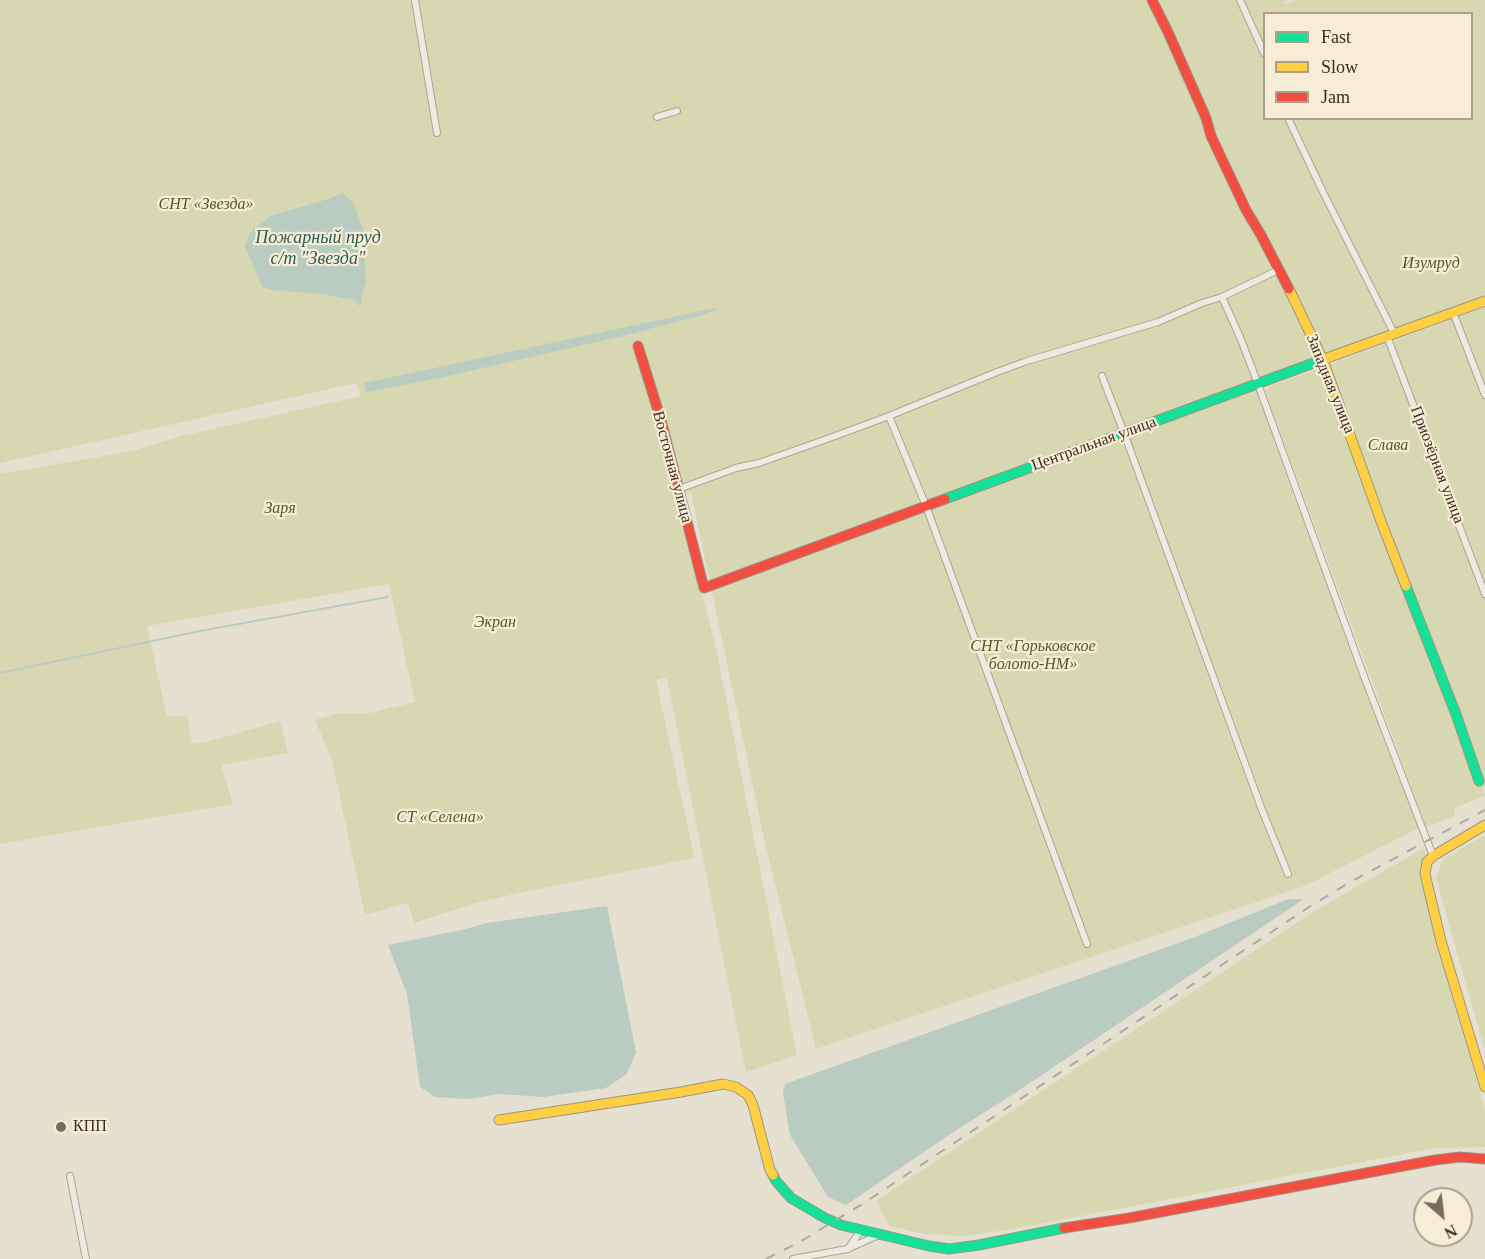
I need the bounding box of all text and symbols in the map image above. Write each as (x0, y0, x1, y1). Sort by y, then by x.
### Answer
legend (1263, 12, 1473, 120)
text: Fast (1321, 27, 1351, 47)
text: Slow (1321, 57, 1358, 77)
text: Jam (1321, 87, 1350, 107)
park label: СНТ «Звезда» (158, 195, 254, 215)
water label: Пожарный пруд с/т "Звезда" (255, 227, 381, 270)
park label: Изумруд (1402, 254, 1460, 274)
street label: Западная улица (1301, 332, 1359, 436)
street label: Приозёрная улица (1406, 404, 1468, 526)
street label: Восточная улица (648, 409, 696, 525)
street label: Центральная улица (1029, 412, 1159, 476)
park label: Слава (1368, 436, 1408, 456)
park label: Заря (264, 499, 296, 519)
park label: Экран (474, 613, 516, 633)
park label: СНТ «Горьковское болото-НМ» (970, 637, 1096, 675)
park label: СТ «Селена» (396, 808, 484, 828)
place label: КПП (73, 1117, 107, 1137)
marker: КПП (54, 1120, 68, 1134)
north arrow (1413, 1187, 1473, 1247)
text: N (1442, 1221, 1460, 1242)

